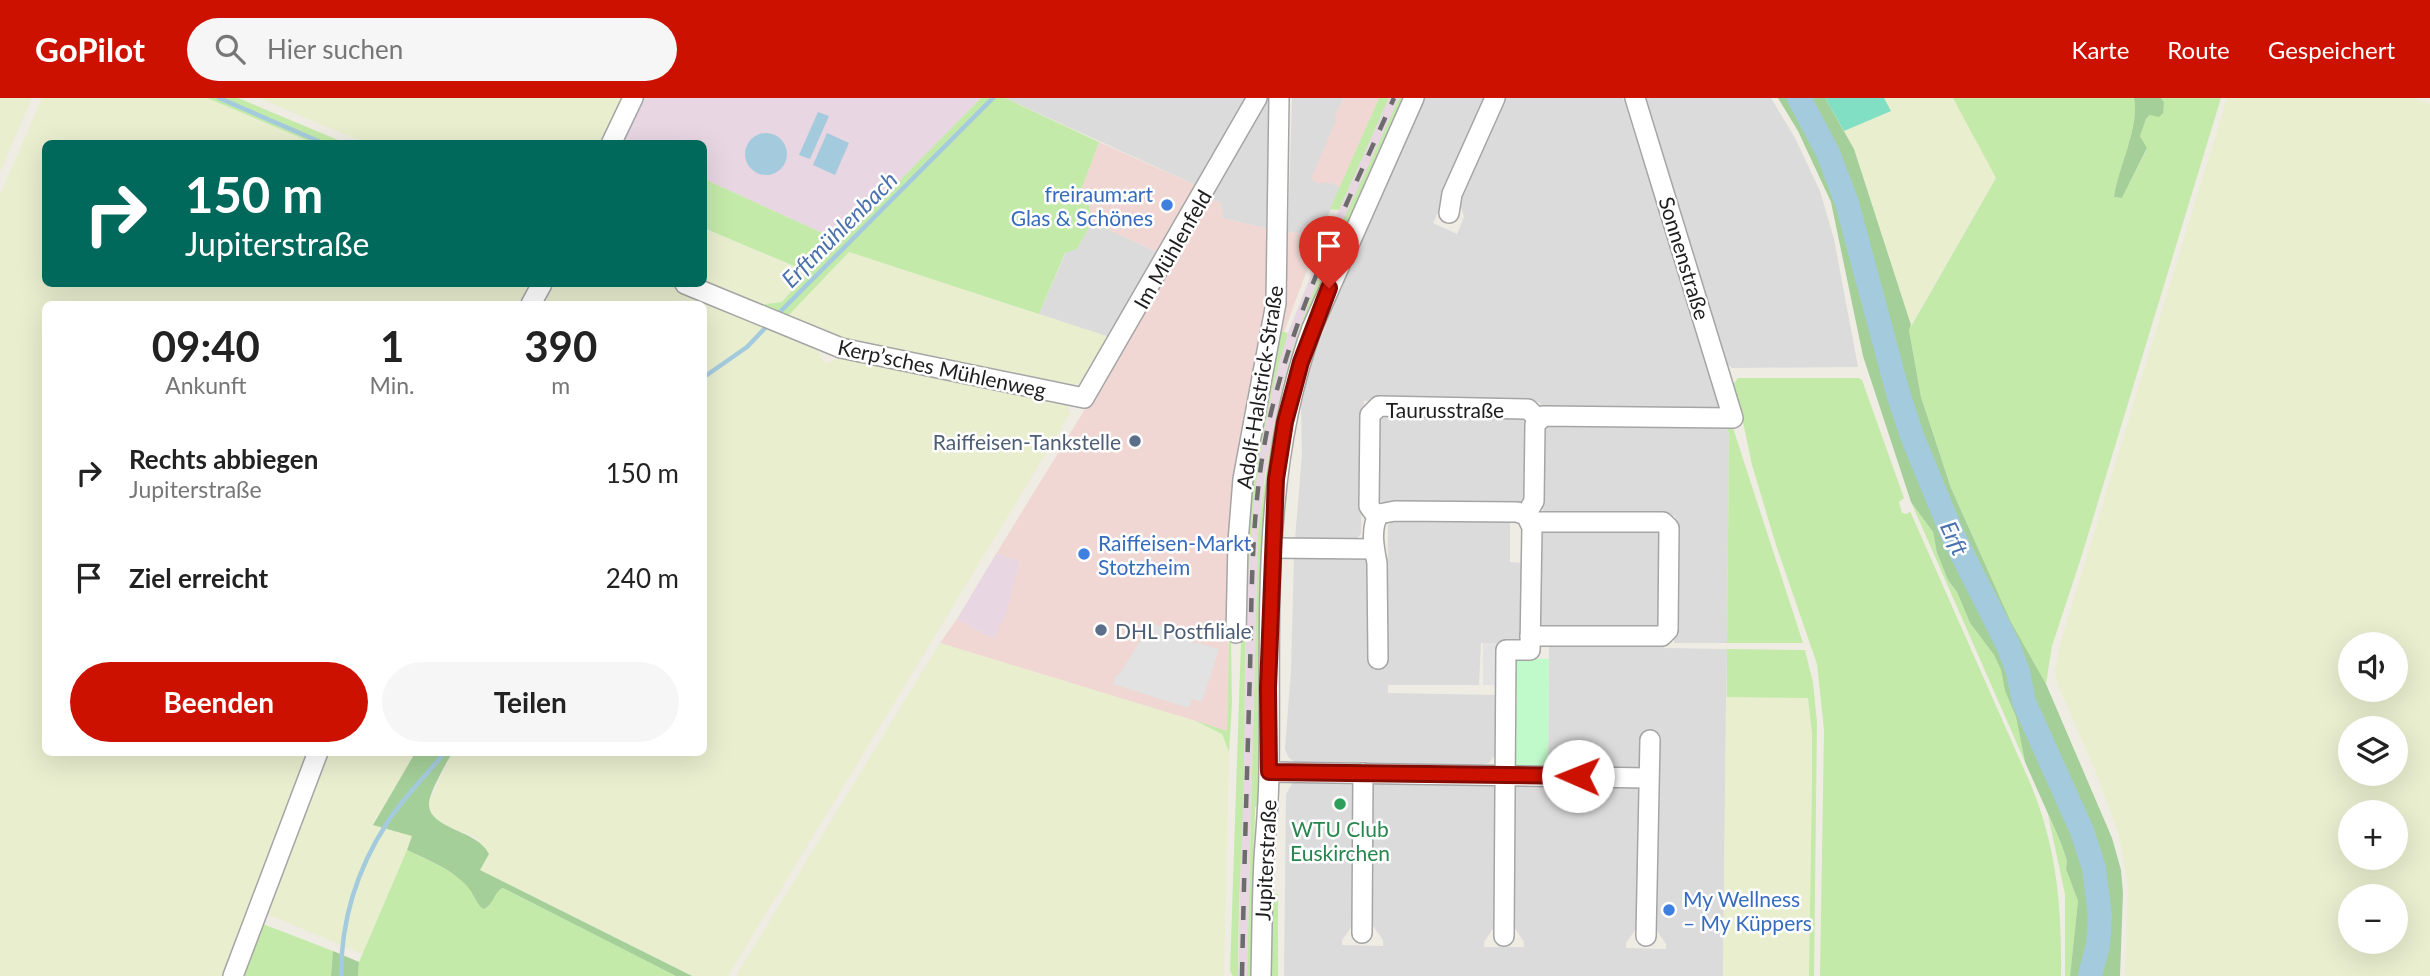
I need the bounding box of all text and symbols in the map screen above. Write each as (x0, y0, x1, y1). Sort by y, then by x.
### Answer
search box (187, 18, 677, 81)
text: GoPilot (35, 29, 145, 69)
icon: search (211, 30, 249, 68)
text: Hier suchen (267, 33, 403, 65)
text: Karte (2072, 35, 2129, 64)
text: Route (2167, 35, 2230, 64)
text: Gespeichert (2268, 35, 2395, 64)
text: 150 m (185, 165, 323, 223)
water label: Erftmühlenbach (775, 165, 903, 293)
icon: right (70, 168, 161, 259)
place label: freiraum:art Glas & Schönes (1011, 181, 1153, 230)
street label: Im Mühlenfeld (1128, 185, 1216, 313)
street label: Sonnenstraße (1654, 193, 1716, 323)
marker: freiraum:art Glas & Schönes (1159, 197, 1175, 213)
pin (1299, 216, 1359, 288)
text: Jupiterstraße (185, 224, 369, 263)
icon: arrive (1310, 227, 1348, 265)
street label: Adolf-Halstrick-Straße (1231, 284, 1287, 490)
text: 09:40 (152, 321, 260, 371)
text: 1 (380, 321, 404, 371)
text: 390 (524, 321, 597, 371)
street label: Kerp’sches Mühlenweg (836, 334, 1049, 402)
text: Ankunft (165, 371, 246, 399)
text: Min. (370, 371, 415, 399)
text: m (551, 371, 570, 399)
street label: Taurusstraße (1386, 397, 1504, 422)
place label: Raiffeisen-Tankstelle (933, 429, 1121, 454)
marker: Raiffeisen-Tankstelle (1127, 433, 1143, 449)
text: Rechts abbiegen (129, 443, 318, 475)
icon: right (70, 454, 108, 492)
text: 150 m (606, 457, 679, 489)
text: Jupiterstraße (129, 475, 262, 503)
water label: Erft (1935, 516, 1975, 560)
place label: Raiffeisen-Markt Stotzheim (1098, 530, 1252, 579)
marker: Raiffeisen-Markt Stotzheim (1076, 546, 1092, 562)
icon: arrive (70, 559, 108, 597)
text: Ziel erreicht (129, 562, 268, 594)
text: 240 m (606, 562, 679, 594)
place label: DHL Postfiliale (1115, 618, 1252, 643)
marker: DHL Postfiliale (1093, 622, 1109, 638)
map controls (2338, 632, 2408, 954)
button: sound (2338, 632, 2408, 702)
button: Beenden (70, 662, 368, 742)
button: Teilen (382, 662, 679, 742)
button: layers (2338, 716, 2408, 786)
position arrow (1541, 739, 1615, 813)
marker: WTU Club Euskirchen (1332, 796, 1348, 812)
street label: Jupiterstraße (1249, 799, 1281, 921)
button: + (2338, 800, 2408, 870)
place label: WTU Club Euskirchen (1290, 816, 1390, 865)
button: − (2338, 884, 2408, 954)
place label: My Wellness – My Küppers (1683, 886, 1812, 935)
marker: My Wellness – My Küppers (1661, 902, 1677, 918)

